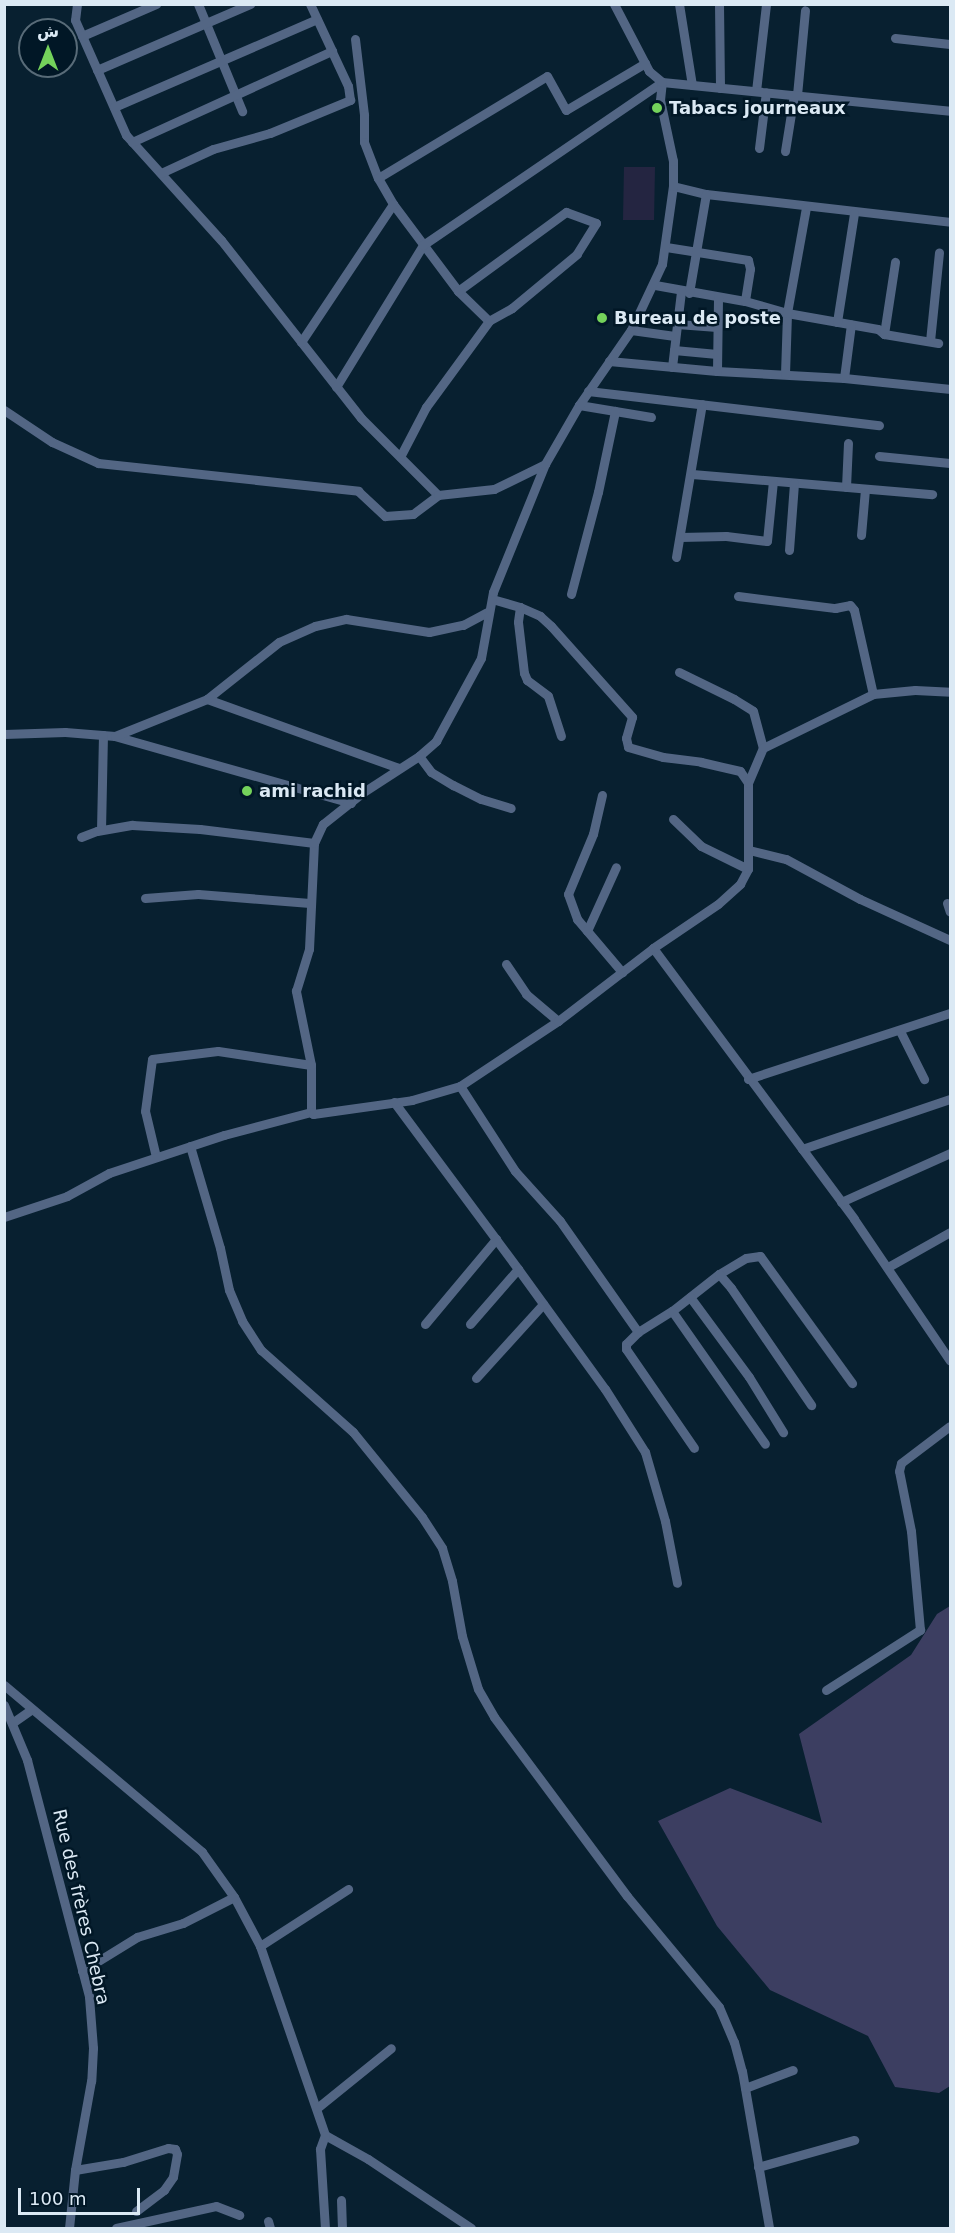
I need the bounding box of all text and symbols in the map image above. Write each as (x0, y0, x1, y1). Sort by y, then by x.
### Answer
north arrow (18, 18, 78, 78)
text: ش (37, 22, 59, 41)
place label: Tabacs journeaux (669, 97, 846, 119)
marker: Tabacs journeaux (650, 101, 664, 115)
place label: Bureau de poste (614, 307, 781, 329)
marker: Bureau de poste (595, 311, 609, 325)
place label: ami rachid (259, 780, 366, 802)
marker: ami rachid (240, 784, 254, 798)
street label: Rue des frères Chebra (48, 1807, 114, 2007)
scale bar (21, 2176, 142, 2214)
text: 100 m (29, 2188, 87, 2209)

